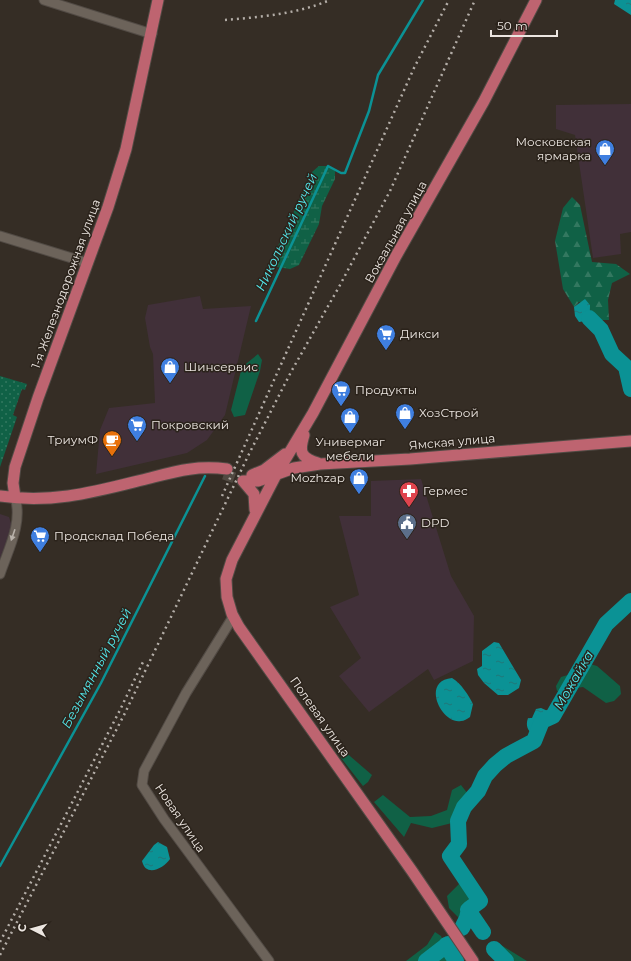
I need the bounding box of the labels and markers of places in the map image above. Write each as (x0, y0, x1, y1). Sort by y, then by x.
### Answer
place label: Московская ярмарка (515, 134, 591, 163)
shop icon: Московская ярмарка (594, 138, 616, 166)
supermarket icon: Дикси (375, 323, 397, 351)
place label: Дикси (400, 326, 440, 341)
shop icon: Шинсервис (159, 356, 181, 384)
place label: Шинсервис (184, 359, 258, 374)
supermarket icon: Продукты (330, 379, 352, 407)
place label: Продукты (355, 382, 417, 397)
shop icon: ХозСтрой (394, 402, 416, 430)
place label: ХозСтрой (419, 405, 479, 420)
shop icon: Универмаг мебели (339, 406, 361, 434)
supermarket icon: Покровский (126, 414, 148, 442)
place label: Покровский (151, 417, 229, 432)
cafe icon: ТриумФ (101, 429, 123, 457)
place label: ТриумФ (47, 432, 98, 447)
place label: Универмаг мебели (315, 434, 385, 463)
shop icon: Mozhzap (348, 467, 370, 495)
place label: Mozhzap (291, 470, 345, 485)
pharmacy icon: Гермес (398, 480, 420, 508)
place label: Гермес (423, 483, 468, 498)
public building icon: DPD (396, 512, 418, 540)
place label: DPD (421, 515, 449, 530)
supermarket icon: Продсклад Победа (29, 525, 51, 553)
place label: Продсклад Победа (54, 528, 174, 543)

